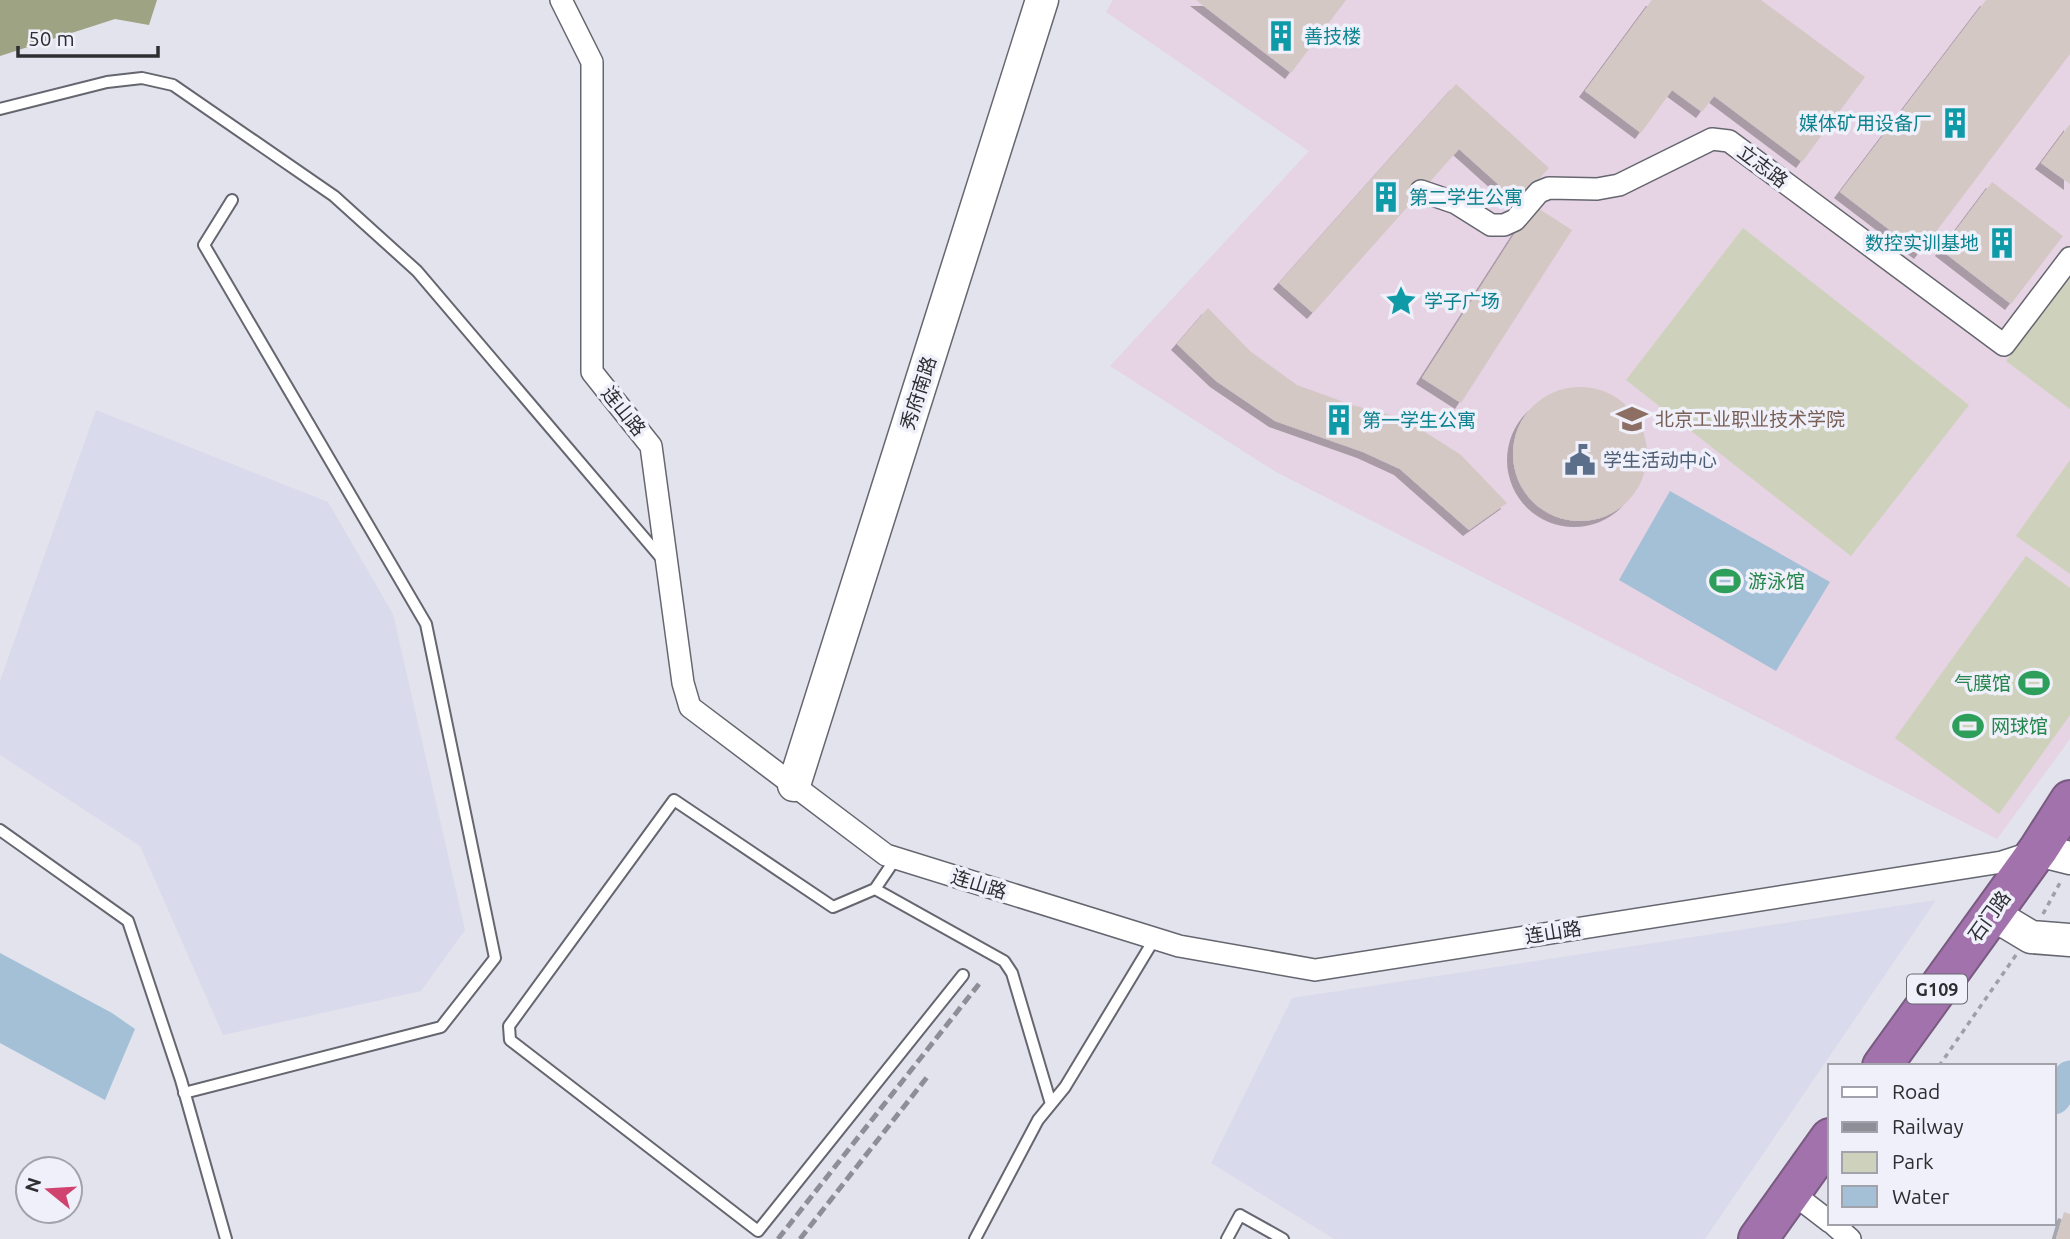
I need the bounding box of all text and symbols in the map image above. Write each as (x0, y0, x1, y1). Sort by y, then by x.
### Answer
scale bar (18, 14, 158, 58)
building icon: 善技楼 (1264, 19, 1298, 53)
place label: 善技楼 (1304, 25, 1361, 47)
text: 50 m (28, 26, 75, 50)
building icon: 媒体矿用设备厂 (1938, 106, 1972, 140)
place label: 媒体矿用设备厂 (1799, 112, 1932, 134)
street label: 立志路 (1734, 140, 1792, 192)
building icon: 第二学生公寓 (1369, 180, 1403, 214)
place label: 第二学生公寓 (1409, 186, 1523, 208)
building icon: 数控实训基地 (1985, 226, 2019, 260)
place label: 数控实训基地 (1865, 232, 1979, 254)
place icon: 学子广场 (1384, 284, 1418, 318)
place label: 学子广场 (1424, 290, 1500, 312)
street label: 秀府南路 (896, 353, 940, 433)
street label: 连山路 (598, 382, 650, 440)
school or university icon: 北京工业职业技术学院 (1615, 402, 1649, 436)
building icon: 第一学生公寓 (1322, 403, 1356, 437)
place label: 北京工业职业技术学院 (1655, 408, 1845, 430)
place label: 第一学生公寓 (1362, 409, 1476, 431)
public building icon: 学生活动中心 (1563, 443, 1597, 477)
place label: 学生活动中心 (1603, 449, 1717, 471)
sports icon: 游泳馆 (1708, 564, 1742, 598)
place label: 游泳馆 (1748, 570, 1805, 592)
sports icon: 气膜馆 (2017, 666, 2051, 700)
place label: 气膜馆 (1954, 672, 2011, 694)
sports icon: 网球馆 (1951, 709, 1985, 743)
place label: 网球馆 (1991, 715, 2048, 737)
street label: 连山路 (949, 865, 1009, 903)
street label: 石门路 (1963, 886, 2015, 946)
street label: 连山路 (1523, 917, 1583, 947)
road number: G109 (1907, 974, 1967, 1004)
legend (1828, 1064, 2056, 1225)
text: Road (1892, 1079, 1940, 1103)
text: Railway (1892, 1114, 1964, 1138)
text: Park (1892, 1149, 1934, 1173)
north arrow (14, 1155, 84, 1225)
text: N (20, 1175, 45, 1195)
text: Water (1892, 1184, 1950, 1208)

